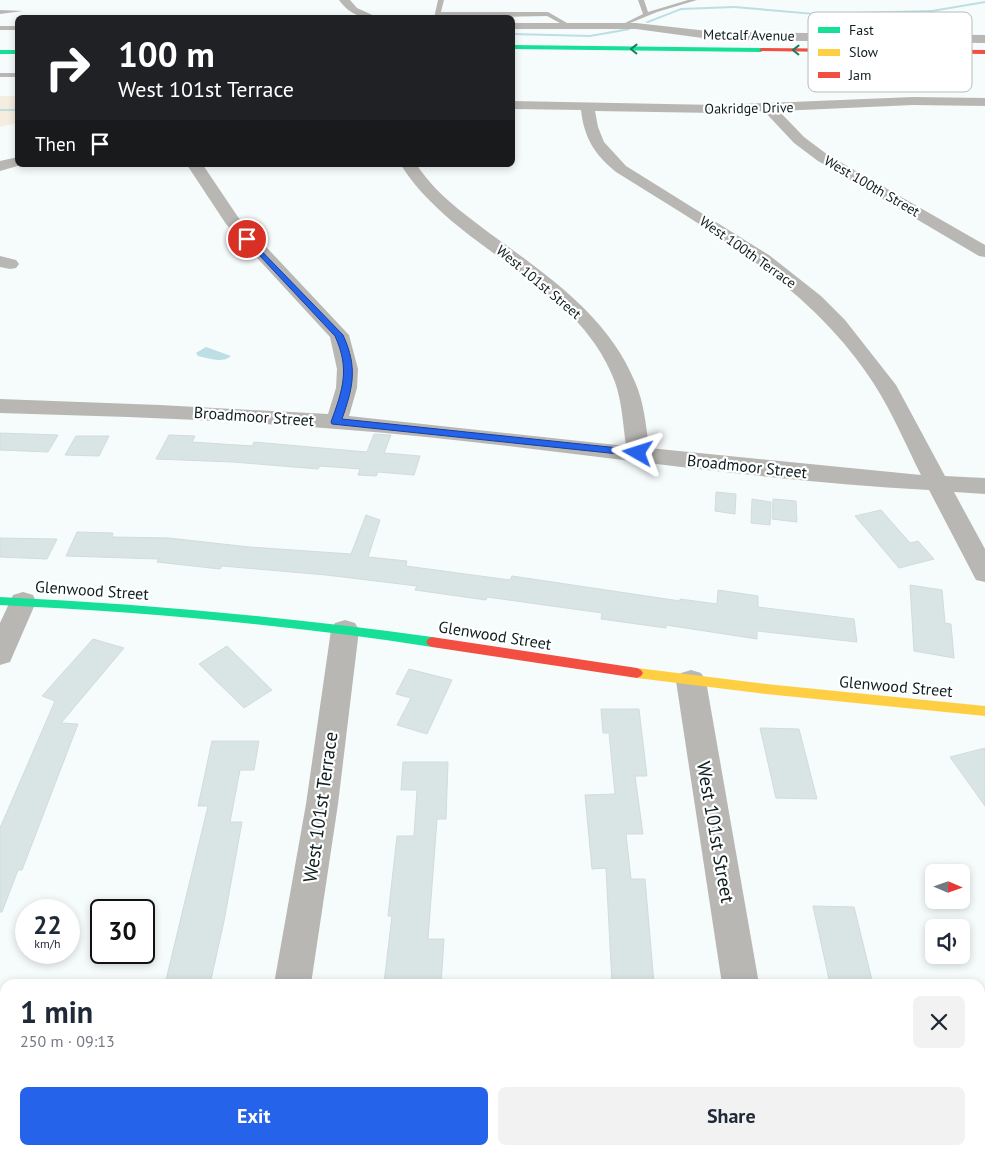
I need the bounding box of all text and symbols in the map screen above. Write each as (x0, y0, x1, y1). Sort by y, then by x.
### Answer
legend (808, 12, 972, 92)
text: Fast (849, 21, 874, 39)
street label: Metcalf Avenue (703, 25, 795, 45)
text: 100 m (118, 31, 215, 77)
icon: right (35, 35, 100, 100)
one-way arrow (630, 43, 638, 54)
text: Slow (849, 43, 879, 61)
one-way arrow (792, 45, 800, 55)
text: Jam (848, 66, 871, 84)
text: West 101st Terrace (118, 75, 294, 103)
street label: Oakridge Drive (704, 98, 794, 118)
icon: arrive (86, 130, 114, 158)
text: Then (35, 132, 76, 156)
street label: West 100th Street (821, 151, 923, 221)
street label: West 100th Terrace (696, 212, 800, 292)
pin (226, 218, 268, 260)
icon: arrive (233, 225, 261, 253)
street label: West 101st Street (493, 241, 585, 323)
street label: Broadmoor Street (193, 402, 315, 430)
position arrow (611, 426, 663, 478)
street label: Broadmoor Street (686, 450, 809, 482)
street label: Glenwood Street (35, 576, 150, 604)
street label: Glenwood Street (437, 616, 553, 654)
street label: Glenwood Street (838, 671, 954, 701)
street label: West 101st Terrace (298, 730, 342, 884)
street label: West 101st Street (692, 759, 740, 905)
north arrow (925, 864, 970, 909)
map controls (925, 864, 970, 964)
speed limit sign: 30 (90, 899, 155, 964)
text: 22 (33, 909, 62, 941)
button: sound (925, 919, 970, 964)
text: km/h (34, 936, 61, 951)
text: 1 min (20, 992, 93, 1031)
button: close (913, 996, 965, 1048)
text: 250 m · 09:13 (20, 1031, 115, 1051)
button: Exit (20, 1087, 488, 1145)
button: Share (498, 1087, 965, 1145)

